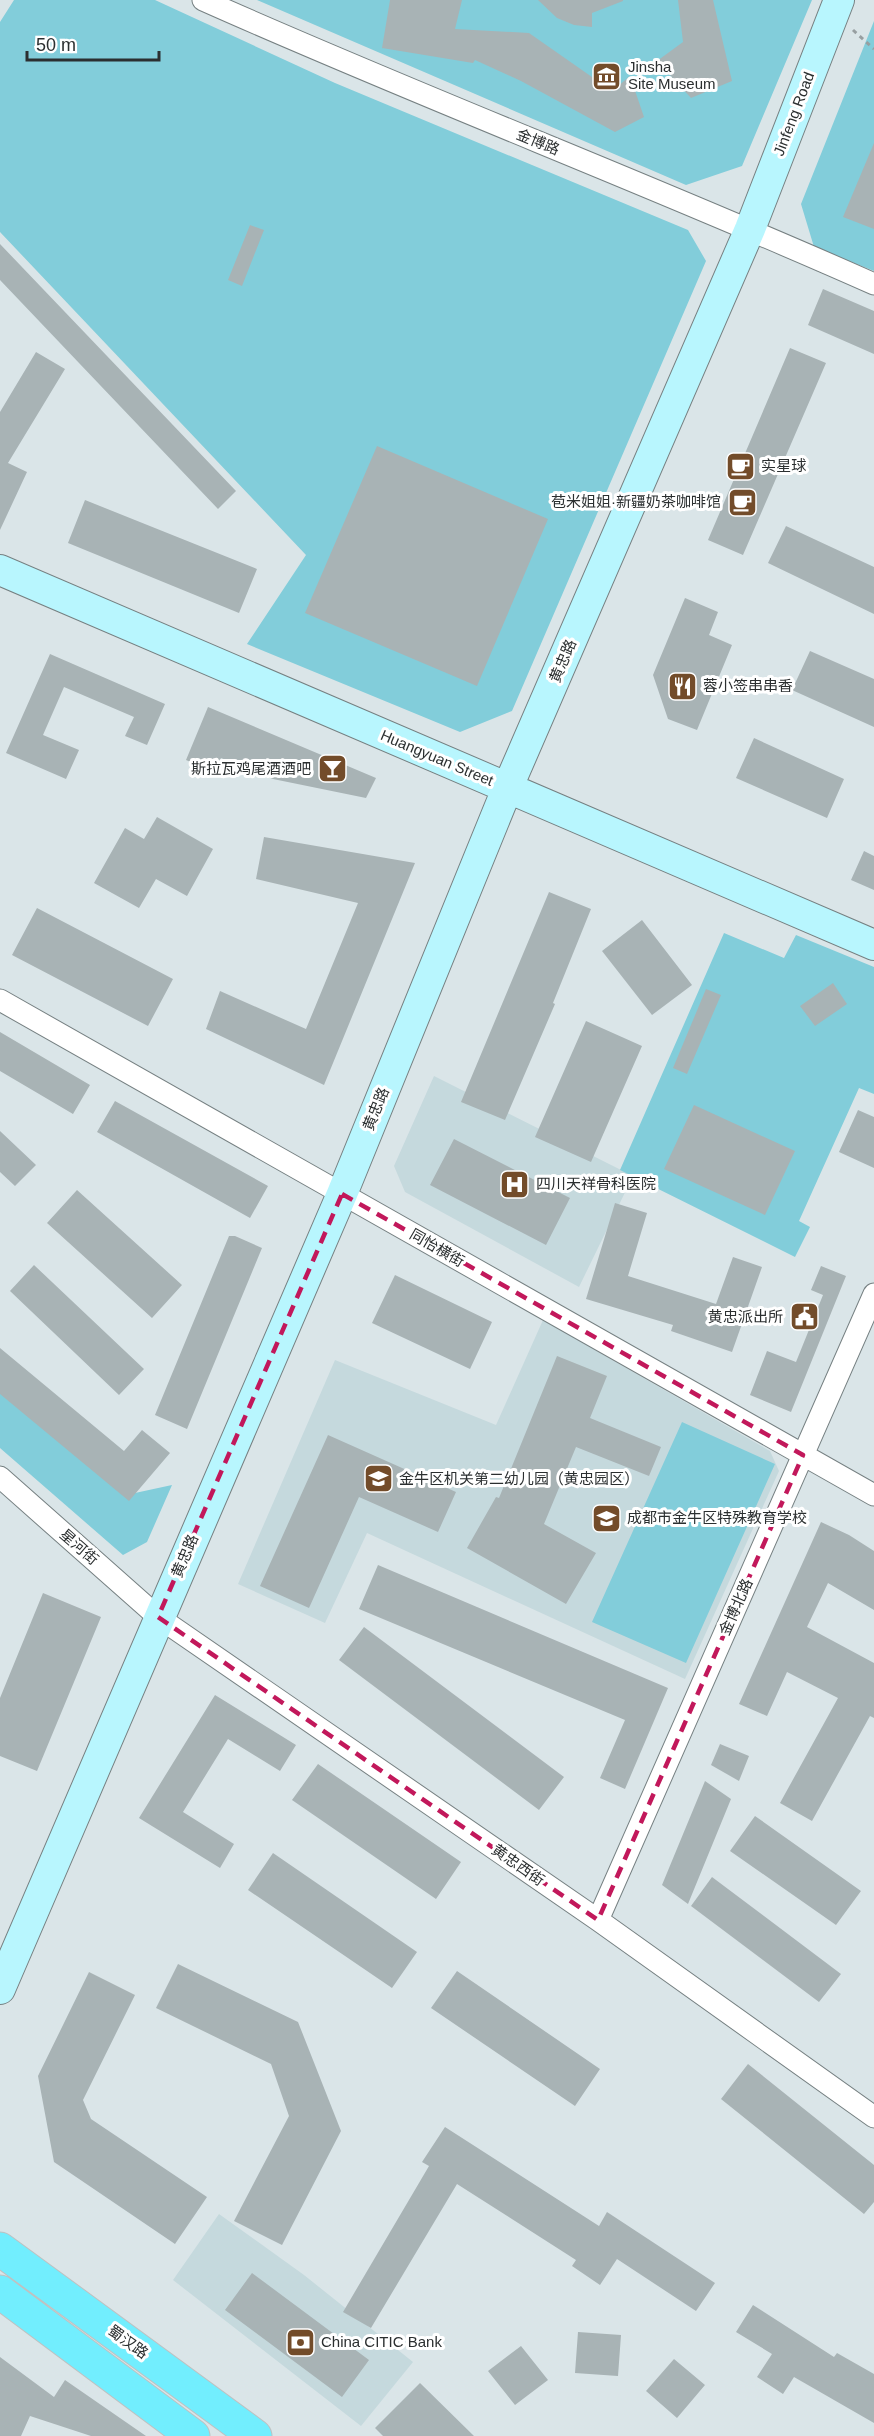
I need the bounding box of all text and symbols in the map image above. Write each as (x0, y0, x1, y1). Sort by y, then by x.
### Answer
scale bar (27, 24, 159, 62)
text: 50 m (36, 35, 76, 55)
place label: Jinsha Site Museum (628, 58, 716, 92)
museum icon: Jinsha Site Museum (591, 60, 623, 92)
street label: Jinfeng Road (770, 70, 817, 158)
street label: 金博路 (514, 125, 562, 158)
cafe icon: 实星球 (724, 450, 756, 482)
place label: 实星球 (761, 457, 807, 474)
cafe icon: 苞米姐姐·新疆奶茶咖啡馆 (726, 486, 758, 518)
place label: 苞米姐姐·新疆奶茶咖啡馆 (551, 493, 721, 510)
street label: 黄忠路 (546, 637, 579, 685)
restaurant icon: 蓉小签串串香 (666, 670, 698, 702)
place label: 蓉小签串串香 (703, 677, 793, 694)
street label: Huangyuan Street (378, 726, 497, 789)
bar icon: 斯拉瓦鸡尾酒酒吧 (316, 753, 348, 785)
place label: 斯拉瓦鸡尾酒酒吧 (191, 760, 311, 777)
street label: 黄忠路 (359, 1085, 392, 1133)
hospital icon: 四川天祥骨科医院 (499, 1168, 531, 1200)
place label: 四川天祥骨科医院 (536, 1175, 656, 1192)
street label: 同怡横街 (407, 1225, 467, 1270)
public building icon: 黄忠派出所 (788, 1301, 820, 1333)
place label: 黄忠派出所 (708, 1308, 783, 1325)
school or university icon: 金牛区机关第二幼儿园（黄忠园区） (362, 1463, 394, 1495)
place label: 金牛区机关第二幼儿园（黄忠园区） (399, 1470, 639, 1487)
school or university icon: 成都市金牛区特殊教育学校 (590, 1502, 622, 1534)
place label: 成都市金牛区特殊教育学校 (627, 1509, 807, 1526)
street label: 星河街 (57, 1525, 102, 1568)
street label: 黄忠路 (168, 1532, 201, 1580)
street label: 金博北路 (716, 1576, 756, 1638)
street label: 黄忠西街 (489, 1840, 548, 1889)
street label: 蜀汉路 (105, 2321, 151, 2362)
bank icon: China CITIC Bank (284, 2326, 316, 2358)
place label: China CITIC Bank (321, 2333, 442, 2350)

